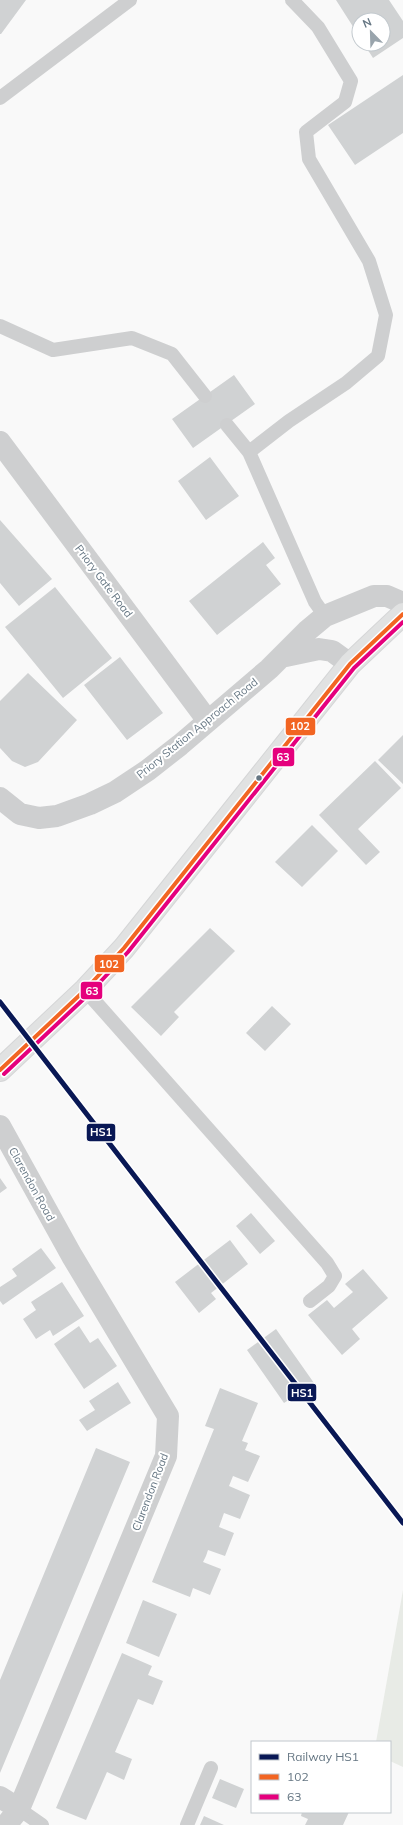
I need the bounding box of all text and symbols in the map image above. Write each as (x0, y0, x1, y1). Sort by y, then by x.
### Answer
north arrow (351, 12, 391, 52)
text: N (361, 15, 374, 31)
street label: Priory Gate Road (72, 542, 136, 620)
street label: Priory Station Approach Road (133, 675, 261, 781)
line badge: 102 (285, 717, 316, 736)
text: 102 (290, 719, 310, 733)
line badge: 63 (272, 747, 295, 767)
text: 63 (276, 750, 290, 764)
unlabelled marker (254, 773, 264, 783)
line badge: 102 (94, 954, 125, 973)
text: 102 (99, 957, 119, 971)
line badge: 63 (80, 981, 103, 1000)
text: 63 (85, 984, 99, 998)
line badge: HS1 (86, 1123, 116, 1142)
text: HS1 (90, 1125, 112, 1139)
street label: Clarendon Road (6, 1145, 58, 1223)
line badge: HS1 (287, 1383, 317, 1402)
text: HS1 (291, 1386, 313, 1400)
street label: Clarendon Road (129, 1451, 171, 1533)
legend (251, 1741, 391, 1813)
text: Railway HS1 (287, 1749, 359, 1764)
text: 102 (287, 1769, 309, 1784)
text: 63 (287, 1789, 301, 1804)

